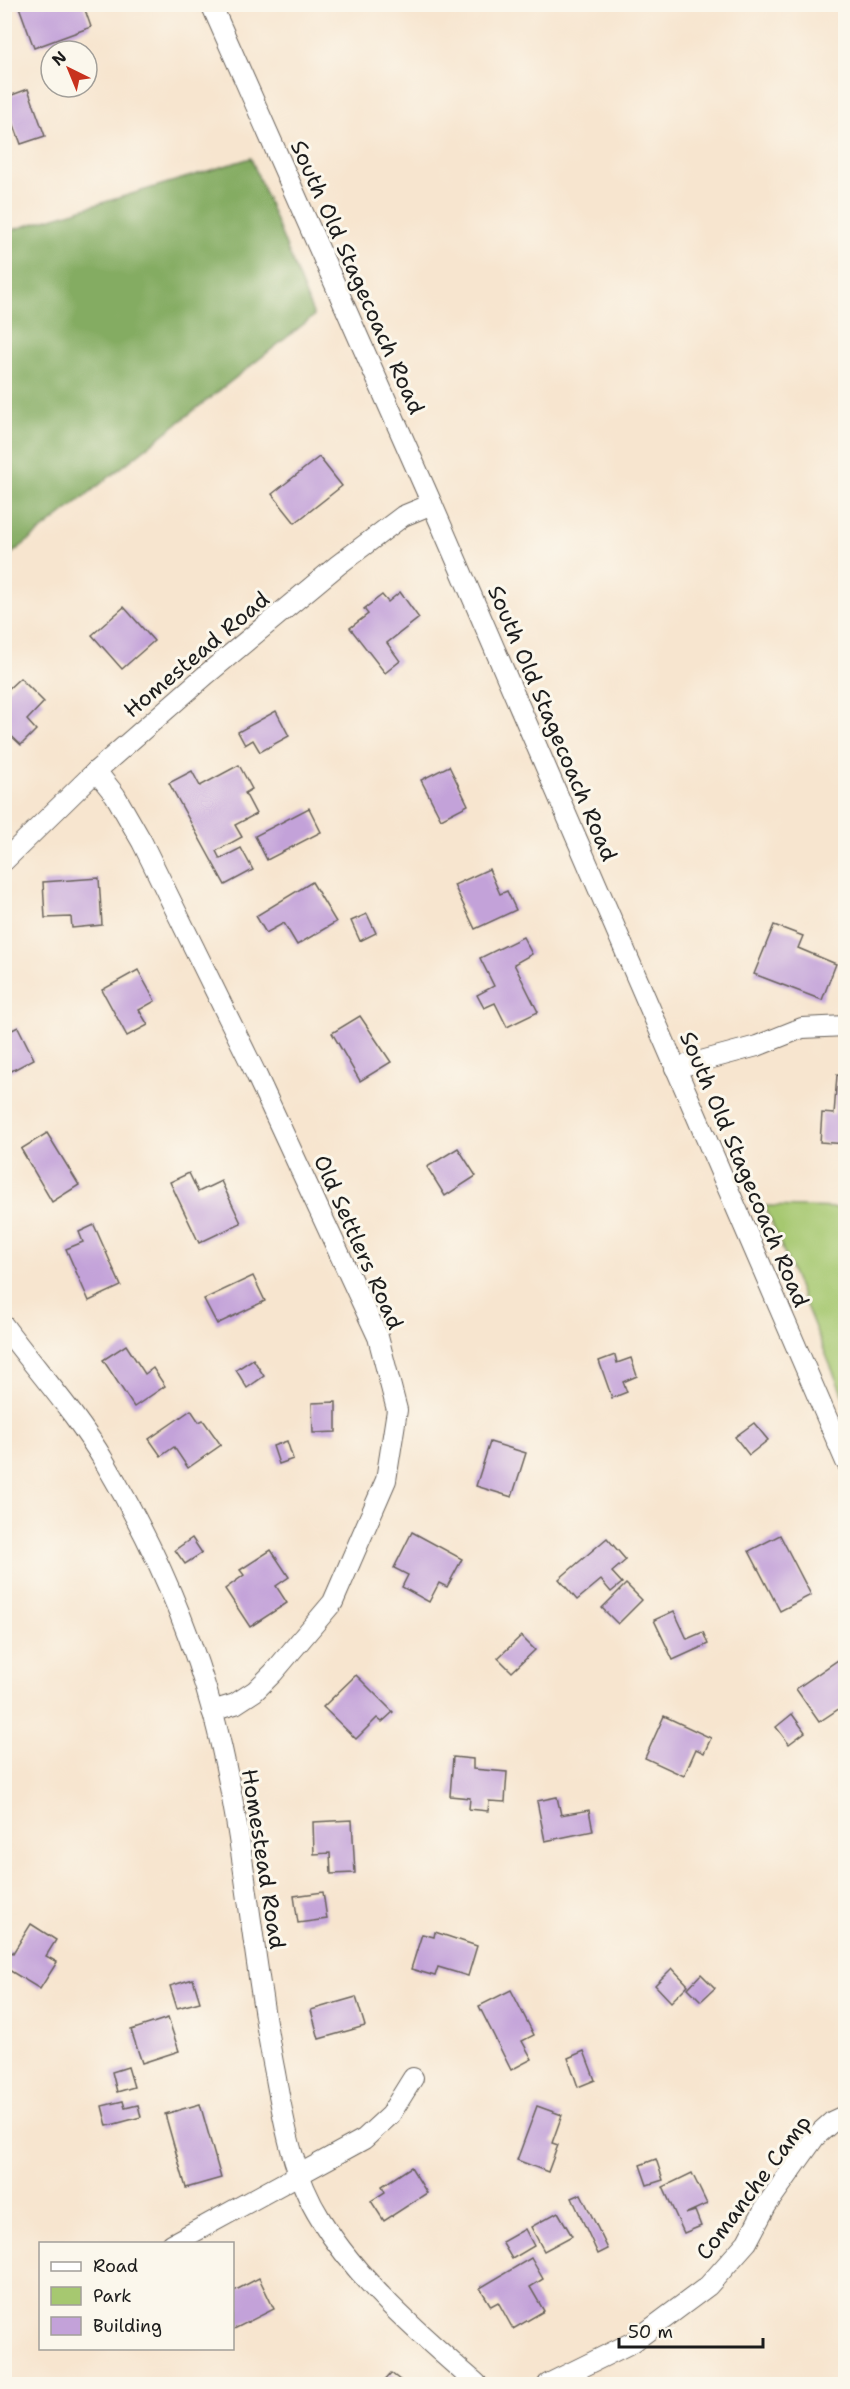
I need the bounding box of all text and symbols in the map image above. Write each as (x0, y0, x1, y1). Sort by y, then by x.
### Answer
north arrow (39, 39, 99, 99)
text: N (47, 46, 71, 70)
street label: South Old Stagecoach Road (284, 136, 431, 419)
street label: South Old Stagecoach Road (481, 581, 624, 866)
street label: Homestead Road (117, 585, 275, 724)
street label: South Old Stagecoach Road (673, 1027, 816, 1312)
street label: Old Settlers Road (307, 1150, 410, 1334)
street label: Homestead Road (235, 1767, 292, 1951)
street label: Comanche Camp (689, 2109, 817, 2266)
legend (39, 2242, 234, 2350)
text: Road (93, 2254, 138, 2278)
text: Park (93, 2284, 132, 2308)
scale bar (619, 2311, 763, 2349)
text: Building (93, 2314, 162, 2338)
text: 50 m (628, 2320, 673, 2344)

